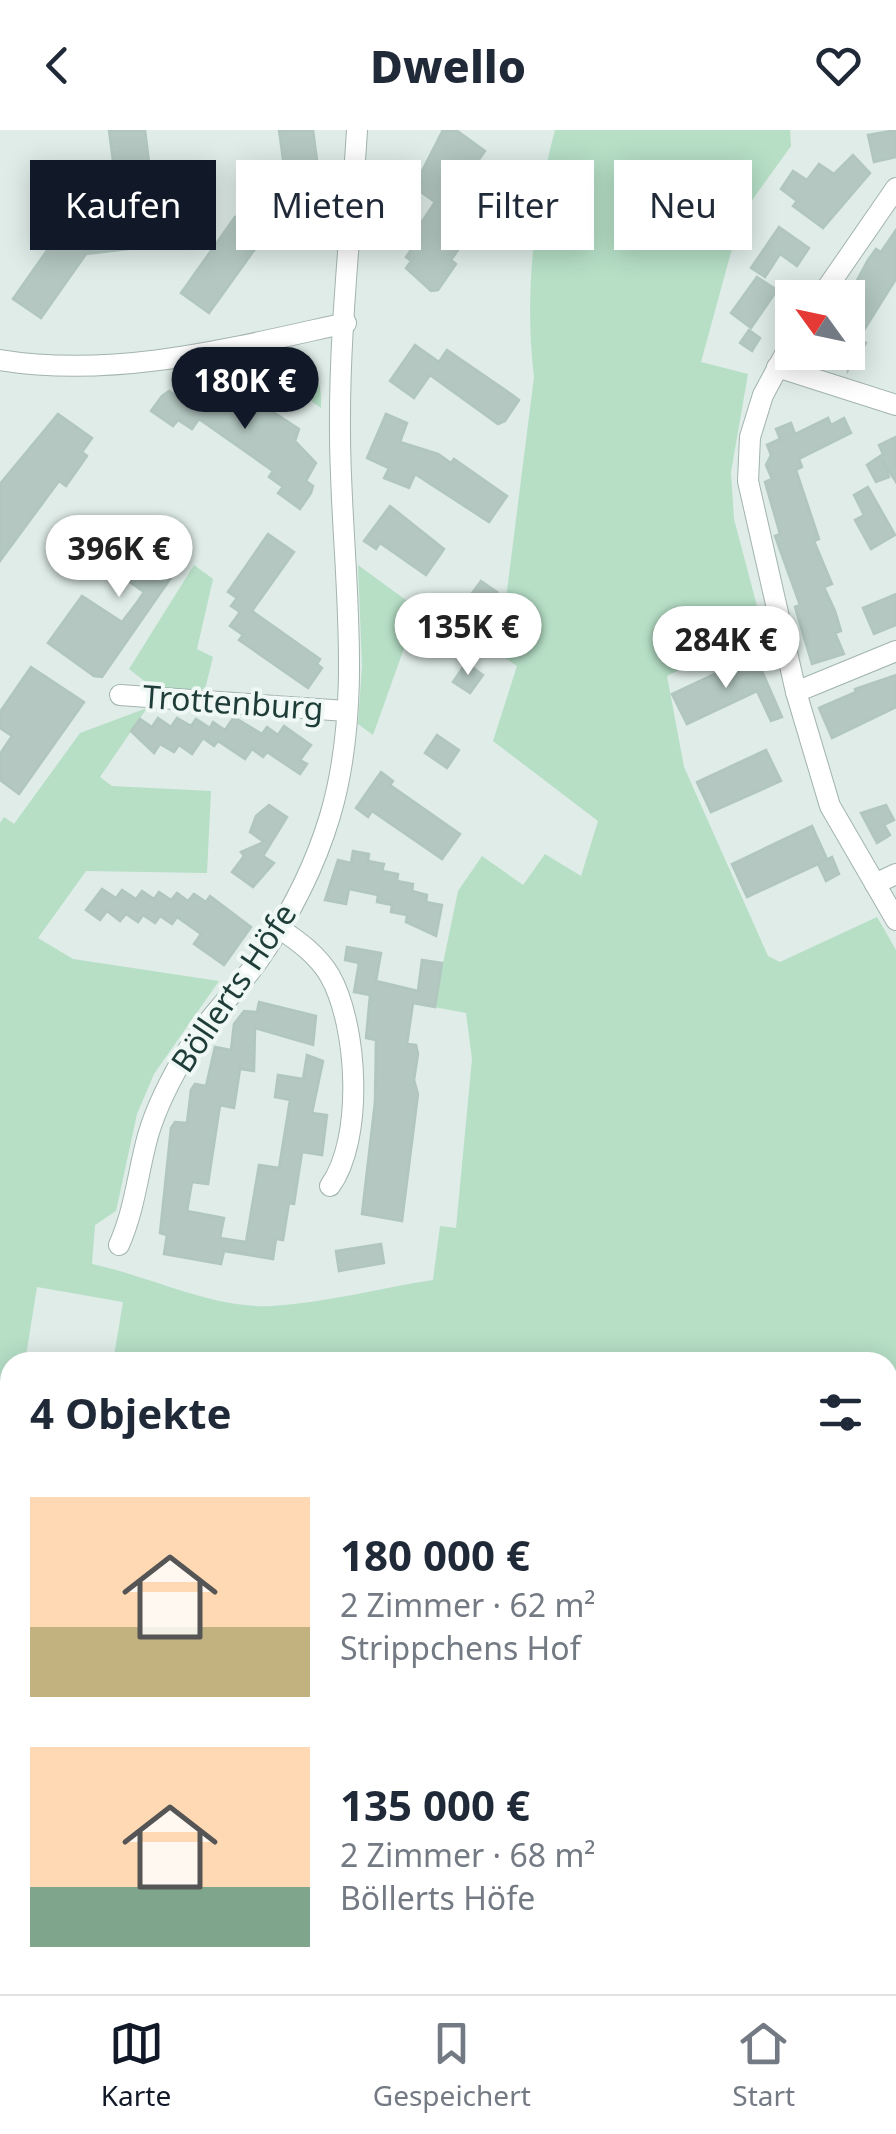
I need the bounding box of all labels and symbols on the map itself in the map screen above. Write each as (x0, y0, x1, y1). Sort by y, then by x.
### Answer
north arrow (775, 280, 865, 370)
pin: 180K € (164, 347, 326, 432)
pin: 396K € (38, 515, 200, 600)
pin: 135K € (387, 593, 549, 678)
pin: 284K € (645, 606, 807, 691)
street label: Trottenburg (141, 674, 325, 729)
street label: Böllerts Höfe (160, 894, 305, 1080)

